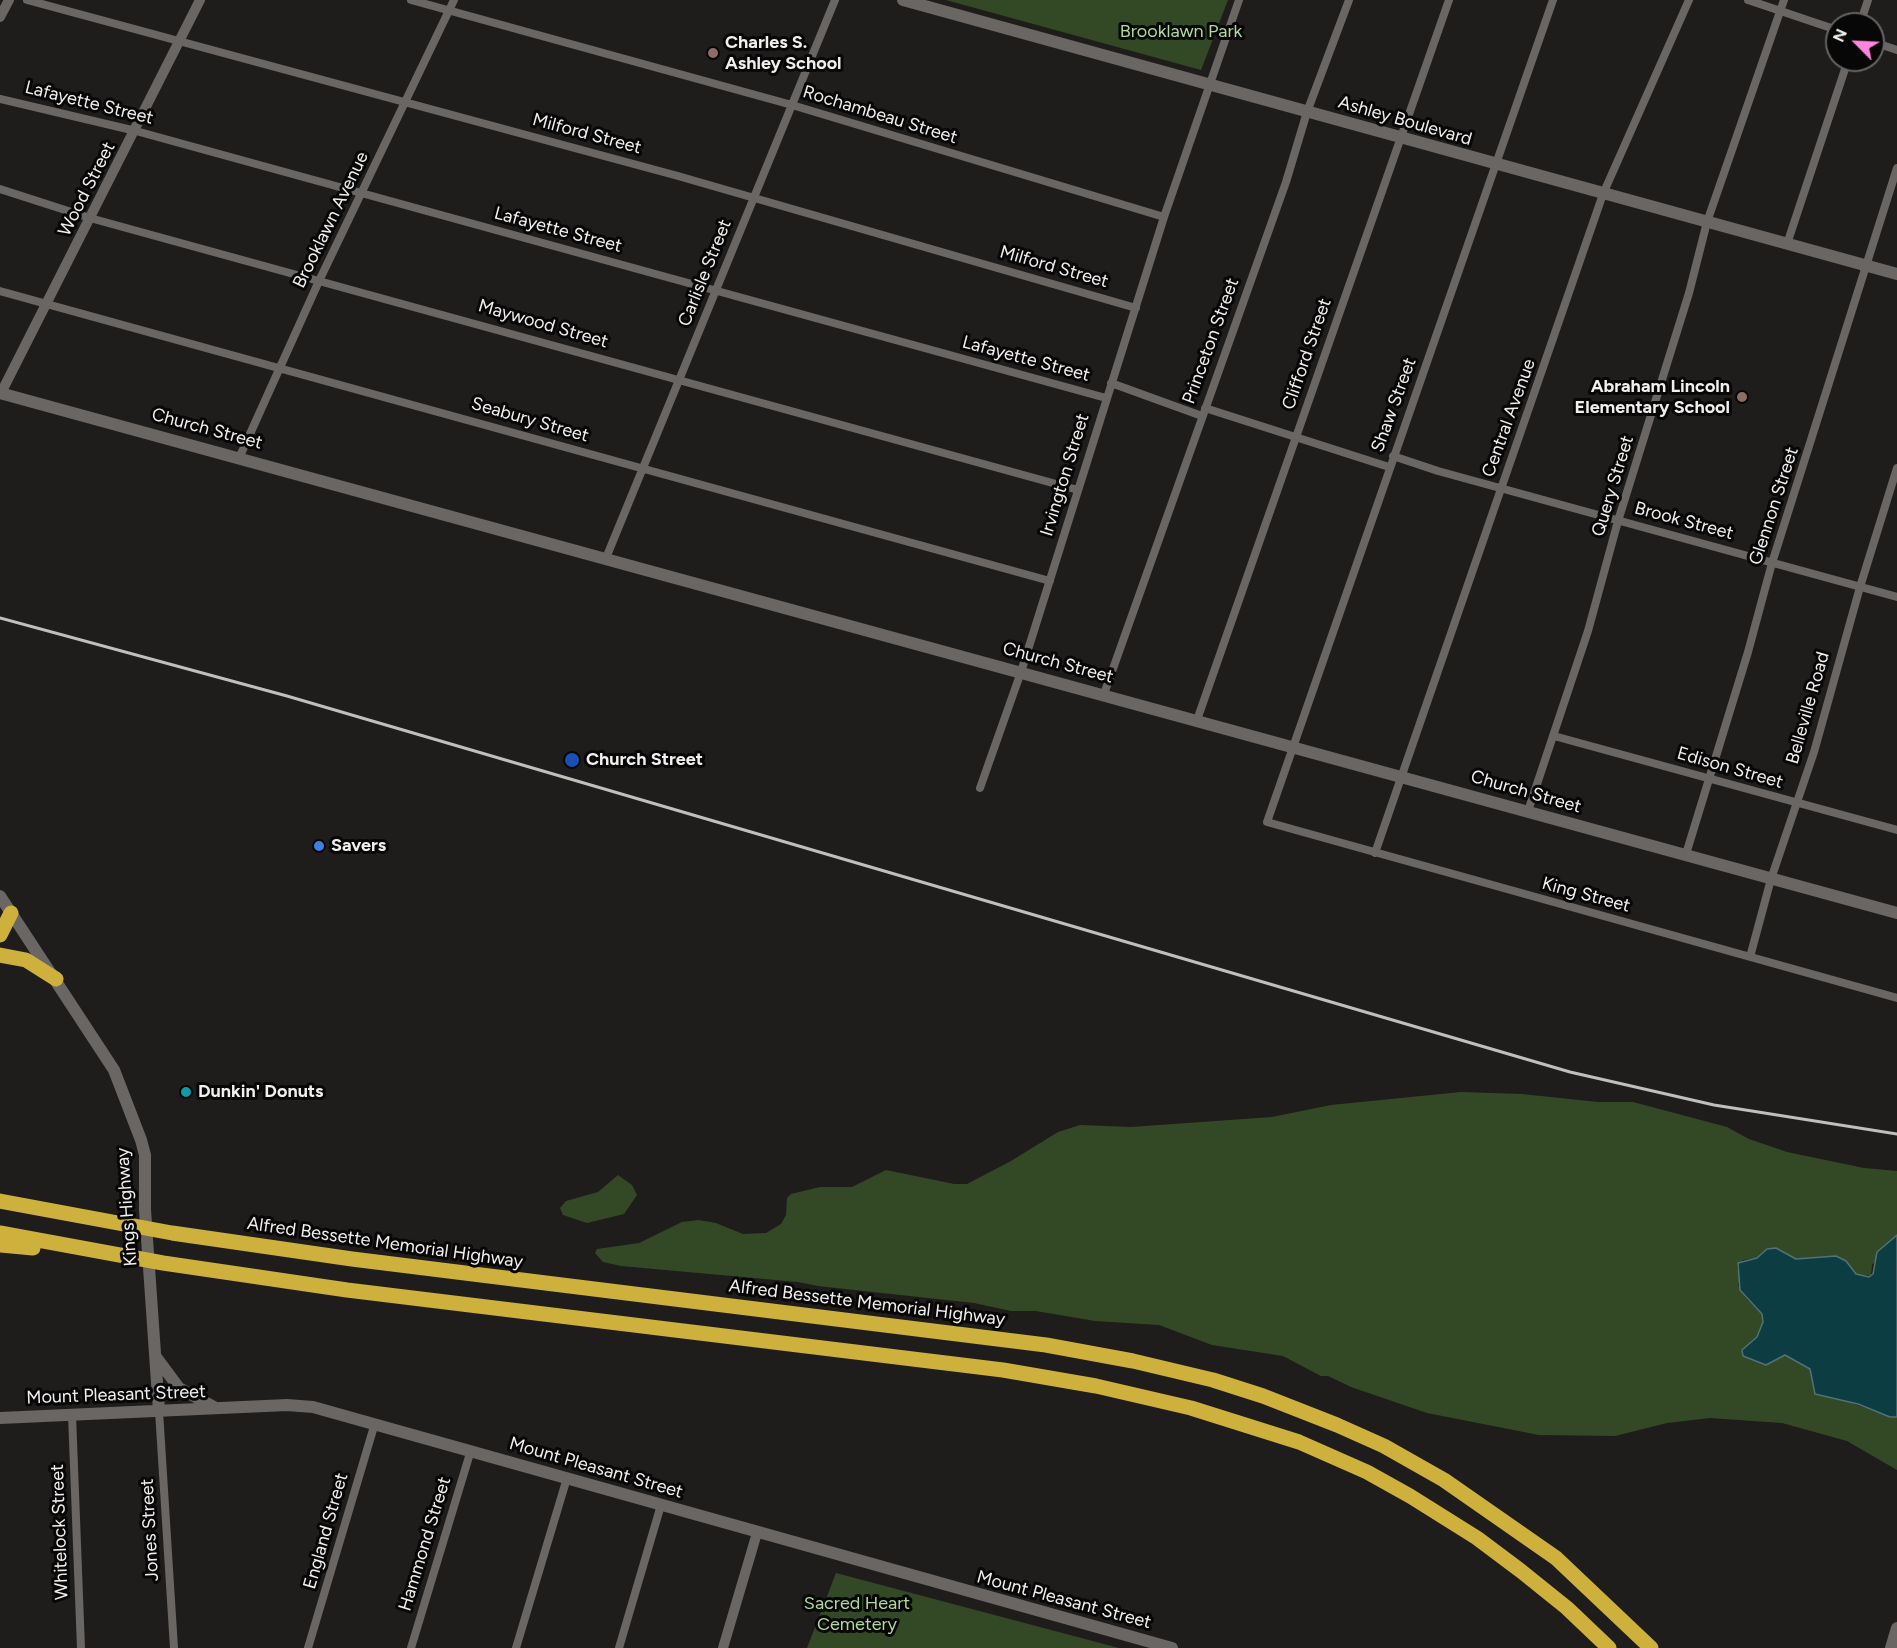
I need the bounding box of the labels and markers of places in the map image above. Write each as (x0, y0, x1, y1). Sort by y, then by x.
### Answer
place label: Charles S. Ashley School (725, 32, 842, 74)
marker: Charles S. Ashley School (706, 46, 720, 60)
place label: Abraham Lincoln Elementary School (1575, 376, 1730, 418)
marker: Abraham Lincoln Elementary School (1735, 390, 1749, 404)
place label: Church Street (586, 749, 703, 771)
marker: Church Street (563, 751, 581, 769)
place label: Savers (331, 835, 386, 857)
marker: Savers (312, 839, 326, 853)
place label: Dunkin' Donuts (198, 1081, 323, 1103)
marker: Dunkin' Donuts (179, 1085, 193, 1099)

